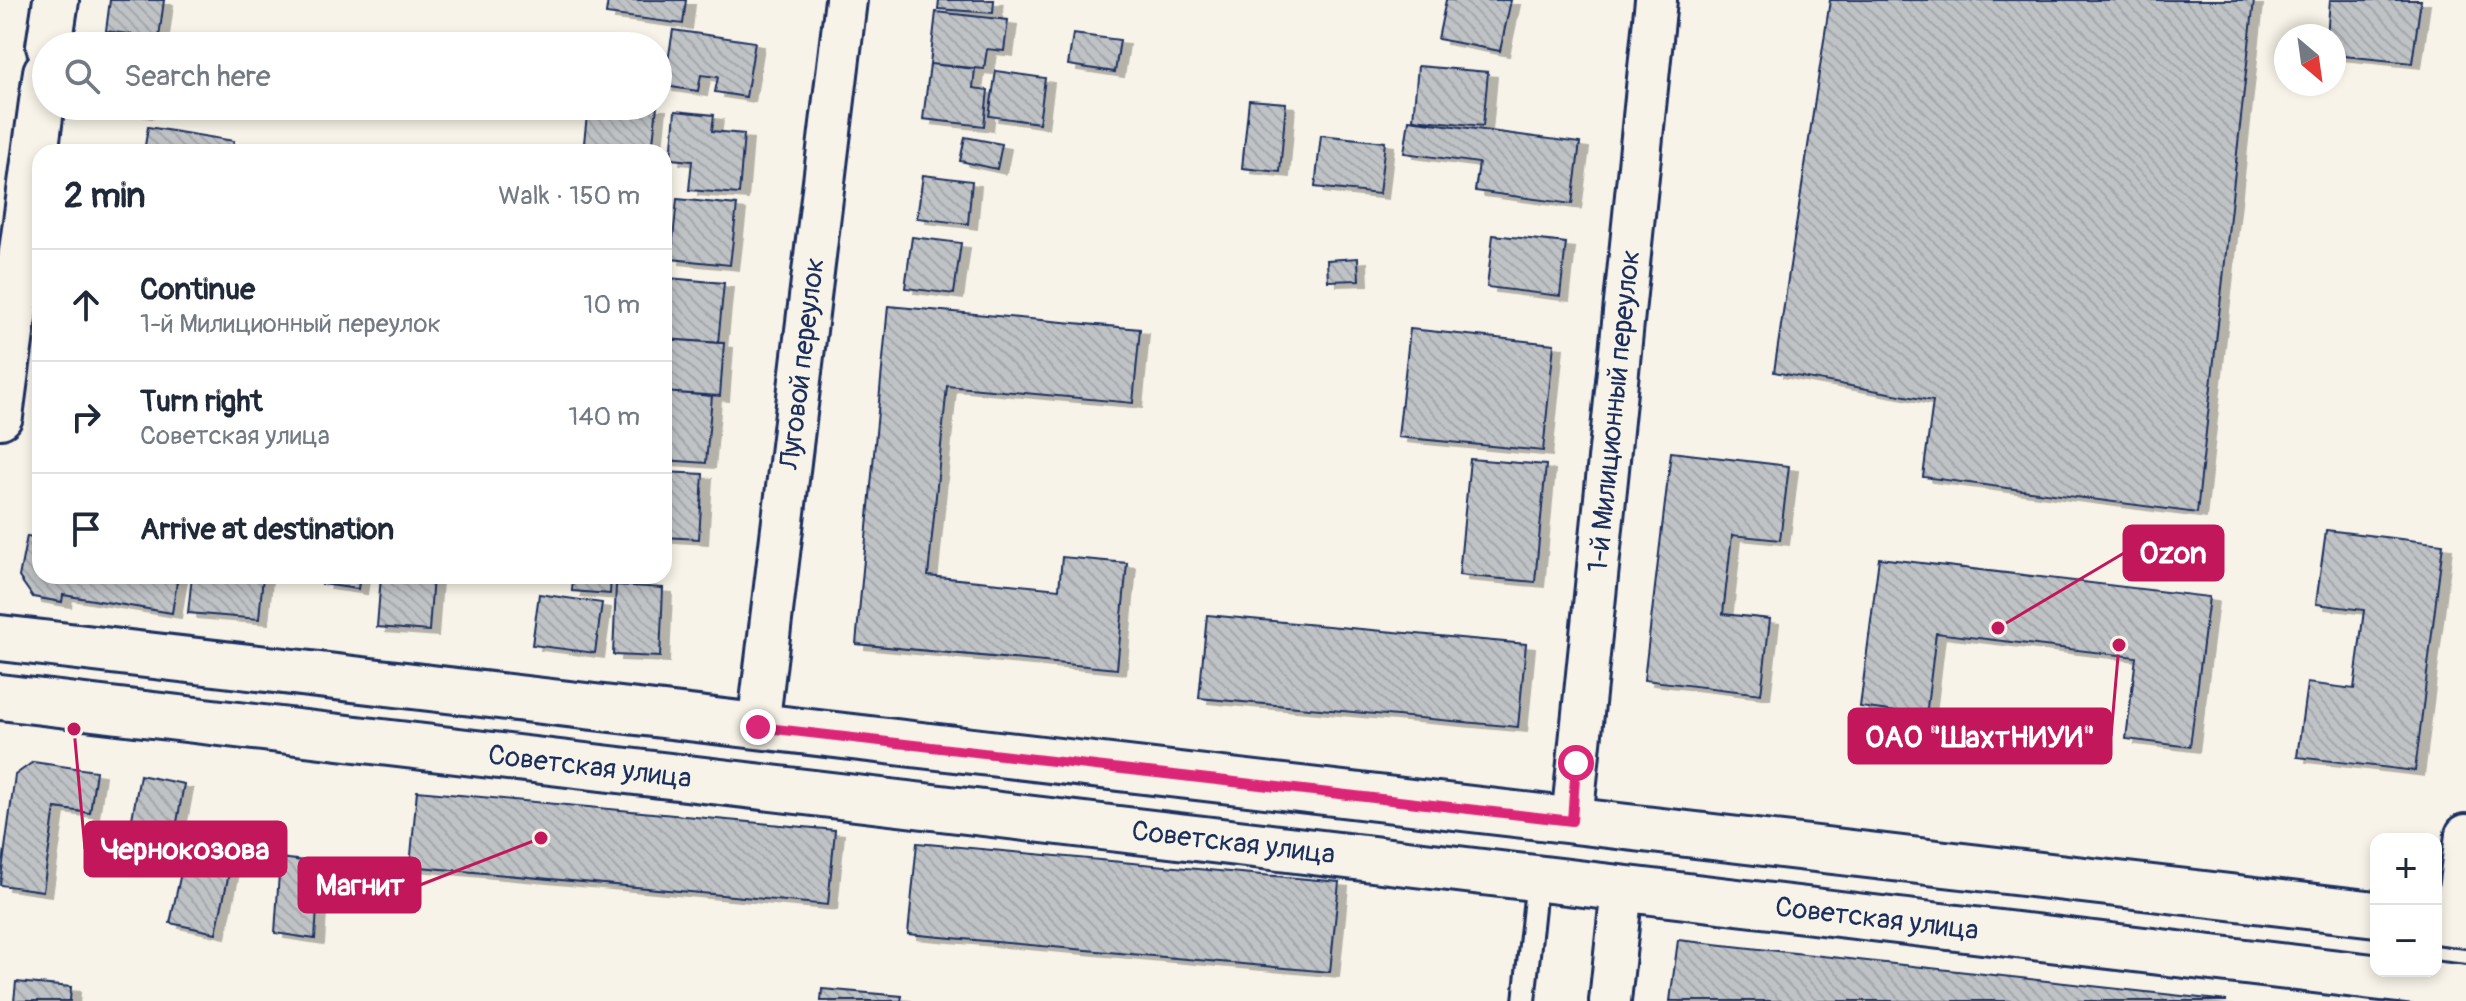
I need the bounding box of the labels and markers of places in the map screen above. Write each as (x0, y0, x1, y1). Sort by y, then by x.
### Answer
callout: Ozon (2124, 526, 2223, 580)
callout: ОАО "ШахтНИУИ" (1849, 709, 2111, 763)
callout: Чернокозова (85, 822, 286, 876)
callout: Магнит (299, 858, 420, 912)

